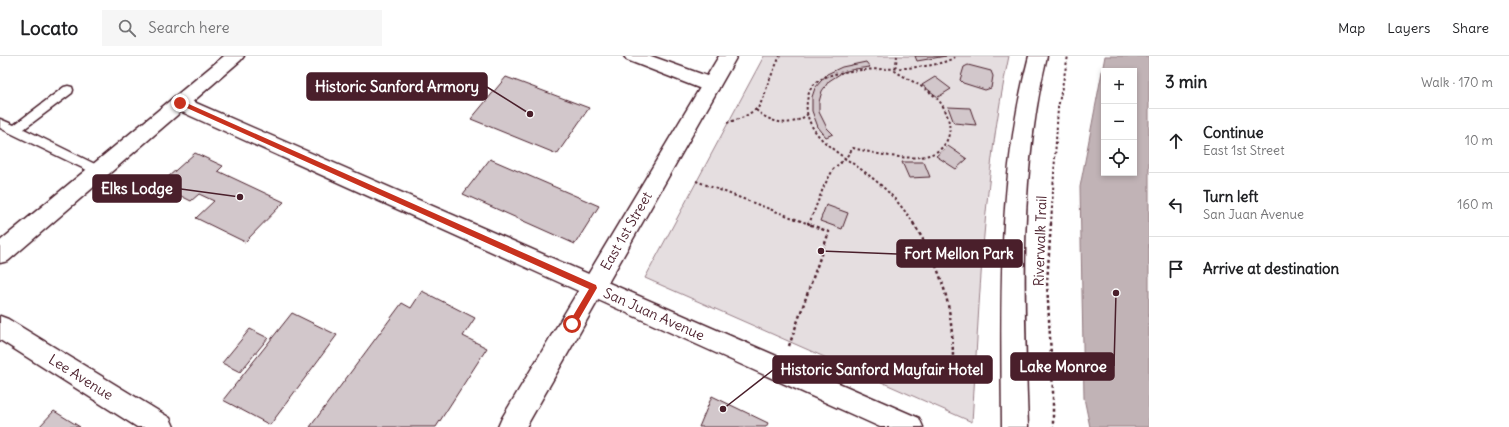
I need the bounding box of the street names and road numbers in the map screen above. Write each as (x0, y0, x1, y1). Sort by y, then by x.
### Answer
street label: East 1st Street (596, 188, 656, 274)
street label: Riverwalk Trail (1029, 195, 1051, 287)
street label: San Juan Avenue (601, 284, 707, 344)
street label: Lee Avenue (45, 350, 117, 404)

